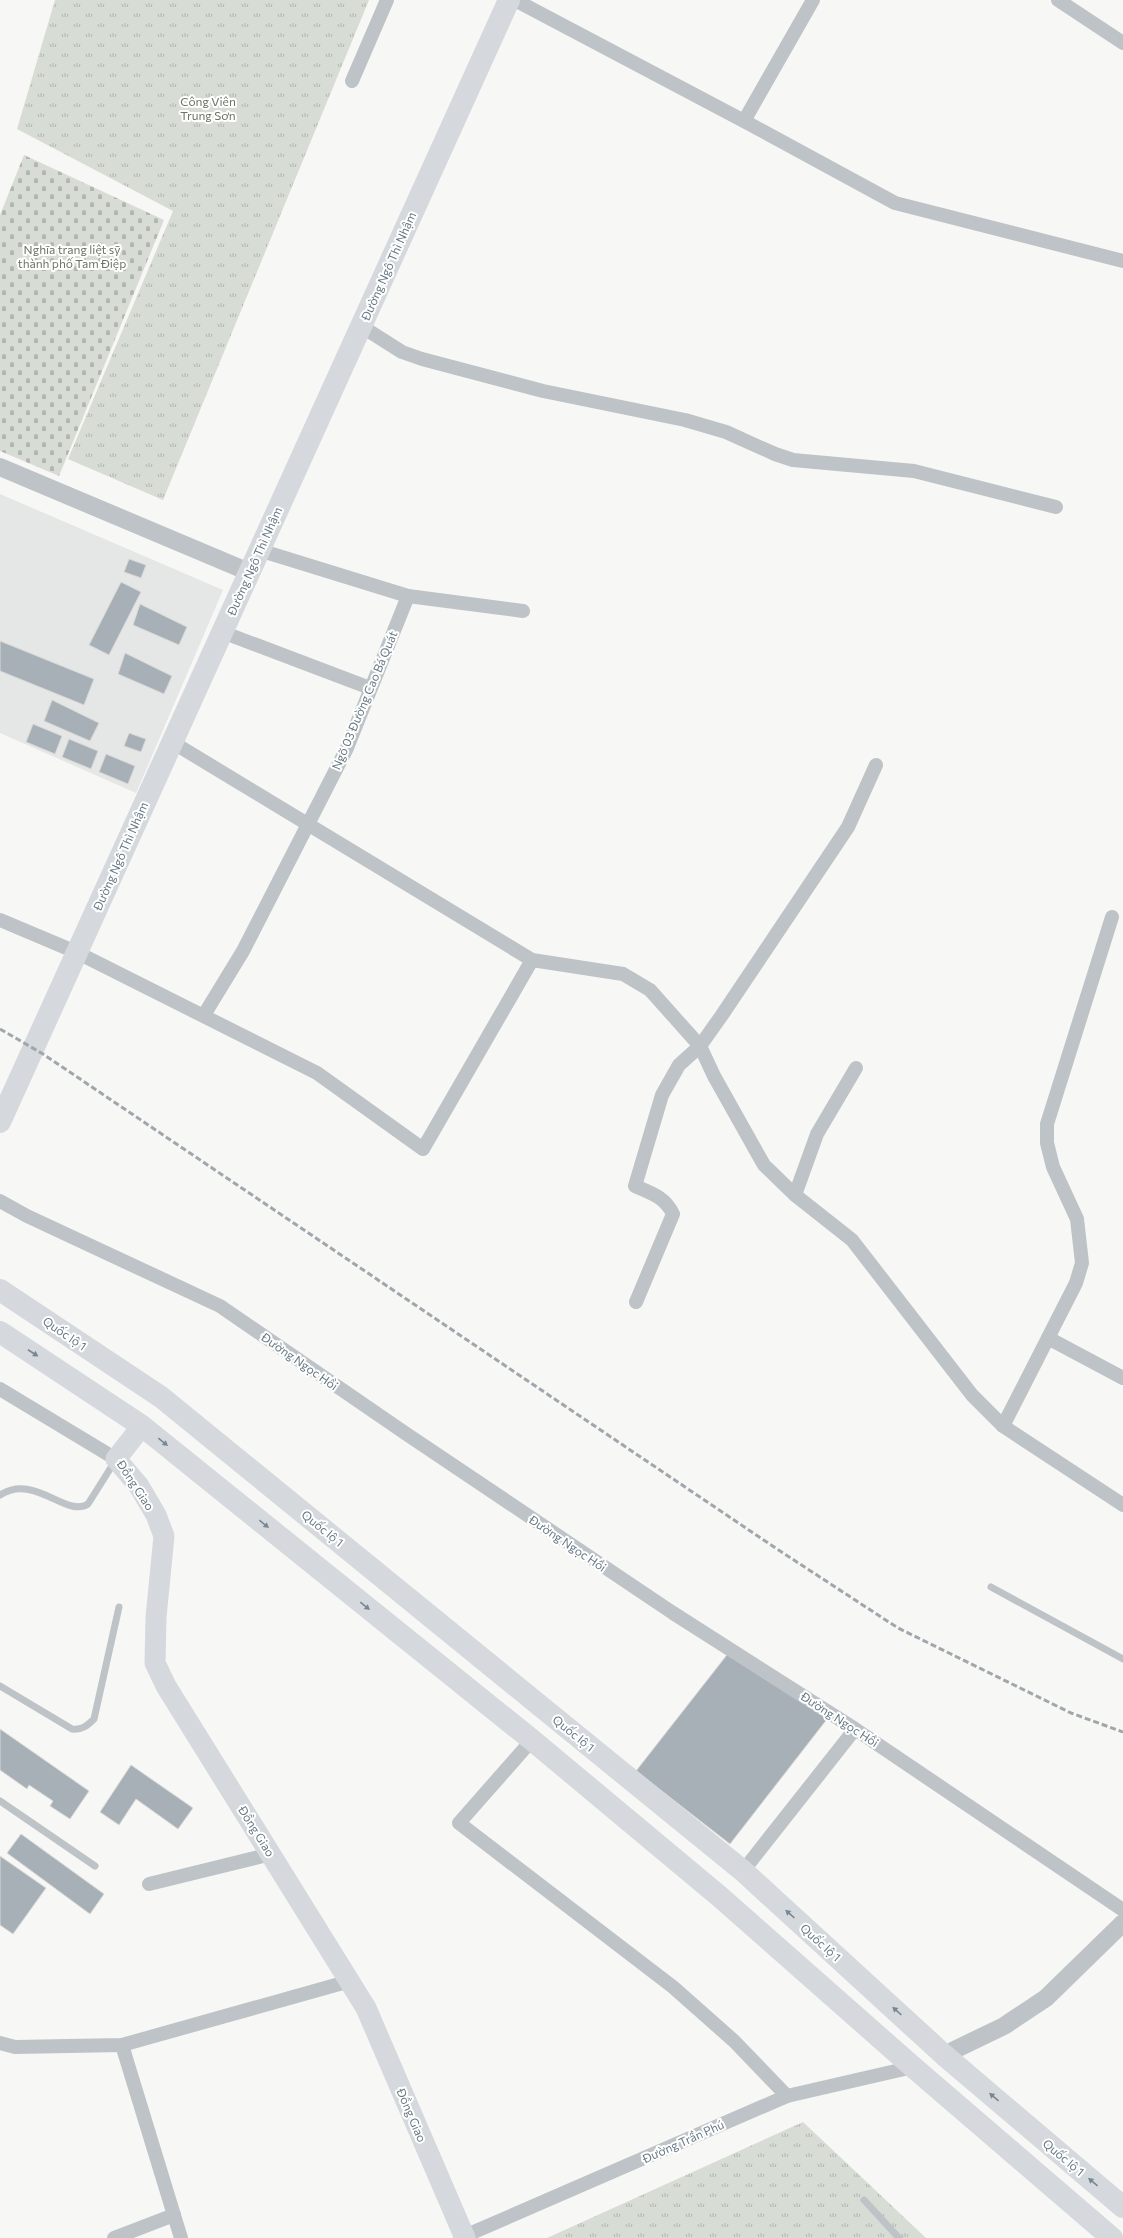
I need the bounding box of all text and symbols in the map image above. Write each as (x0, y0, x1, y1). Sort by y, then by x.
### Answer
park label: Công Viên Trung Sơn (180, 94, 236, 122)
street label: Đường Ngô Thì Nhậm (357, 210, 418, 323)
park label: Nghĩa trang liệt sỹ thành phố Tam Điệp (18, 242, 126, 270)
street label: Đường Ngô Thì Nhậm (223, 505, 284, 618)
street label: Ngõ 03 Đường Cao Bá Quát (328, 628, 400, 772)
street label: Đường Ngô Thì Nhậm (89, 800, 150, 913)
street label: Quốc lộ 1 (41, 1313, 89, 1353)
street label: Đường Ngọc Hồi (258, 1329, 341, 1392)
one-way arrow (27, 1349, 38, 1357)
one-way arrow (157, 1438, 168, 1447)
street label: Đồng Giao (114, 1456, 157, 1513)
street label: Quốc lộ 1 (299, 1507, 347, 1549)
street label: Đường Ngọc Hồi (526, 1512, 609, 1574)
one-way arrow (259, 1520, 269, 1528)
one-way arrow (360, 1601, 371, 1610)
street label: Đường Ngọc Hồi (798, 1688, 881, 1749)
street label: Quốc lộ 1 (550, 1712, 598, 1754)
street label: Đồng Giao (235, 1802, 278, 1859)
one-way arrow (785, 1910, 796, 1919)
street label: Quốc lộ 1 (798, 1920, 844, 1964)
one-way arrow (892, 2007, 902, 2016)
street label: Đồng Giao (394, 2085, 430, 2144)
one-way arrow (989, 2093, 1000, 2102)
street label: Đường Trần Phú (639, 2117, 726, 2166)
street label: Quốc lộ 1 (1041, 2136, 1087, 2178)
one-way arrow (1088, 2177, 1099, 2186)

